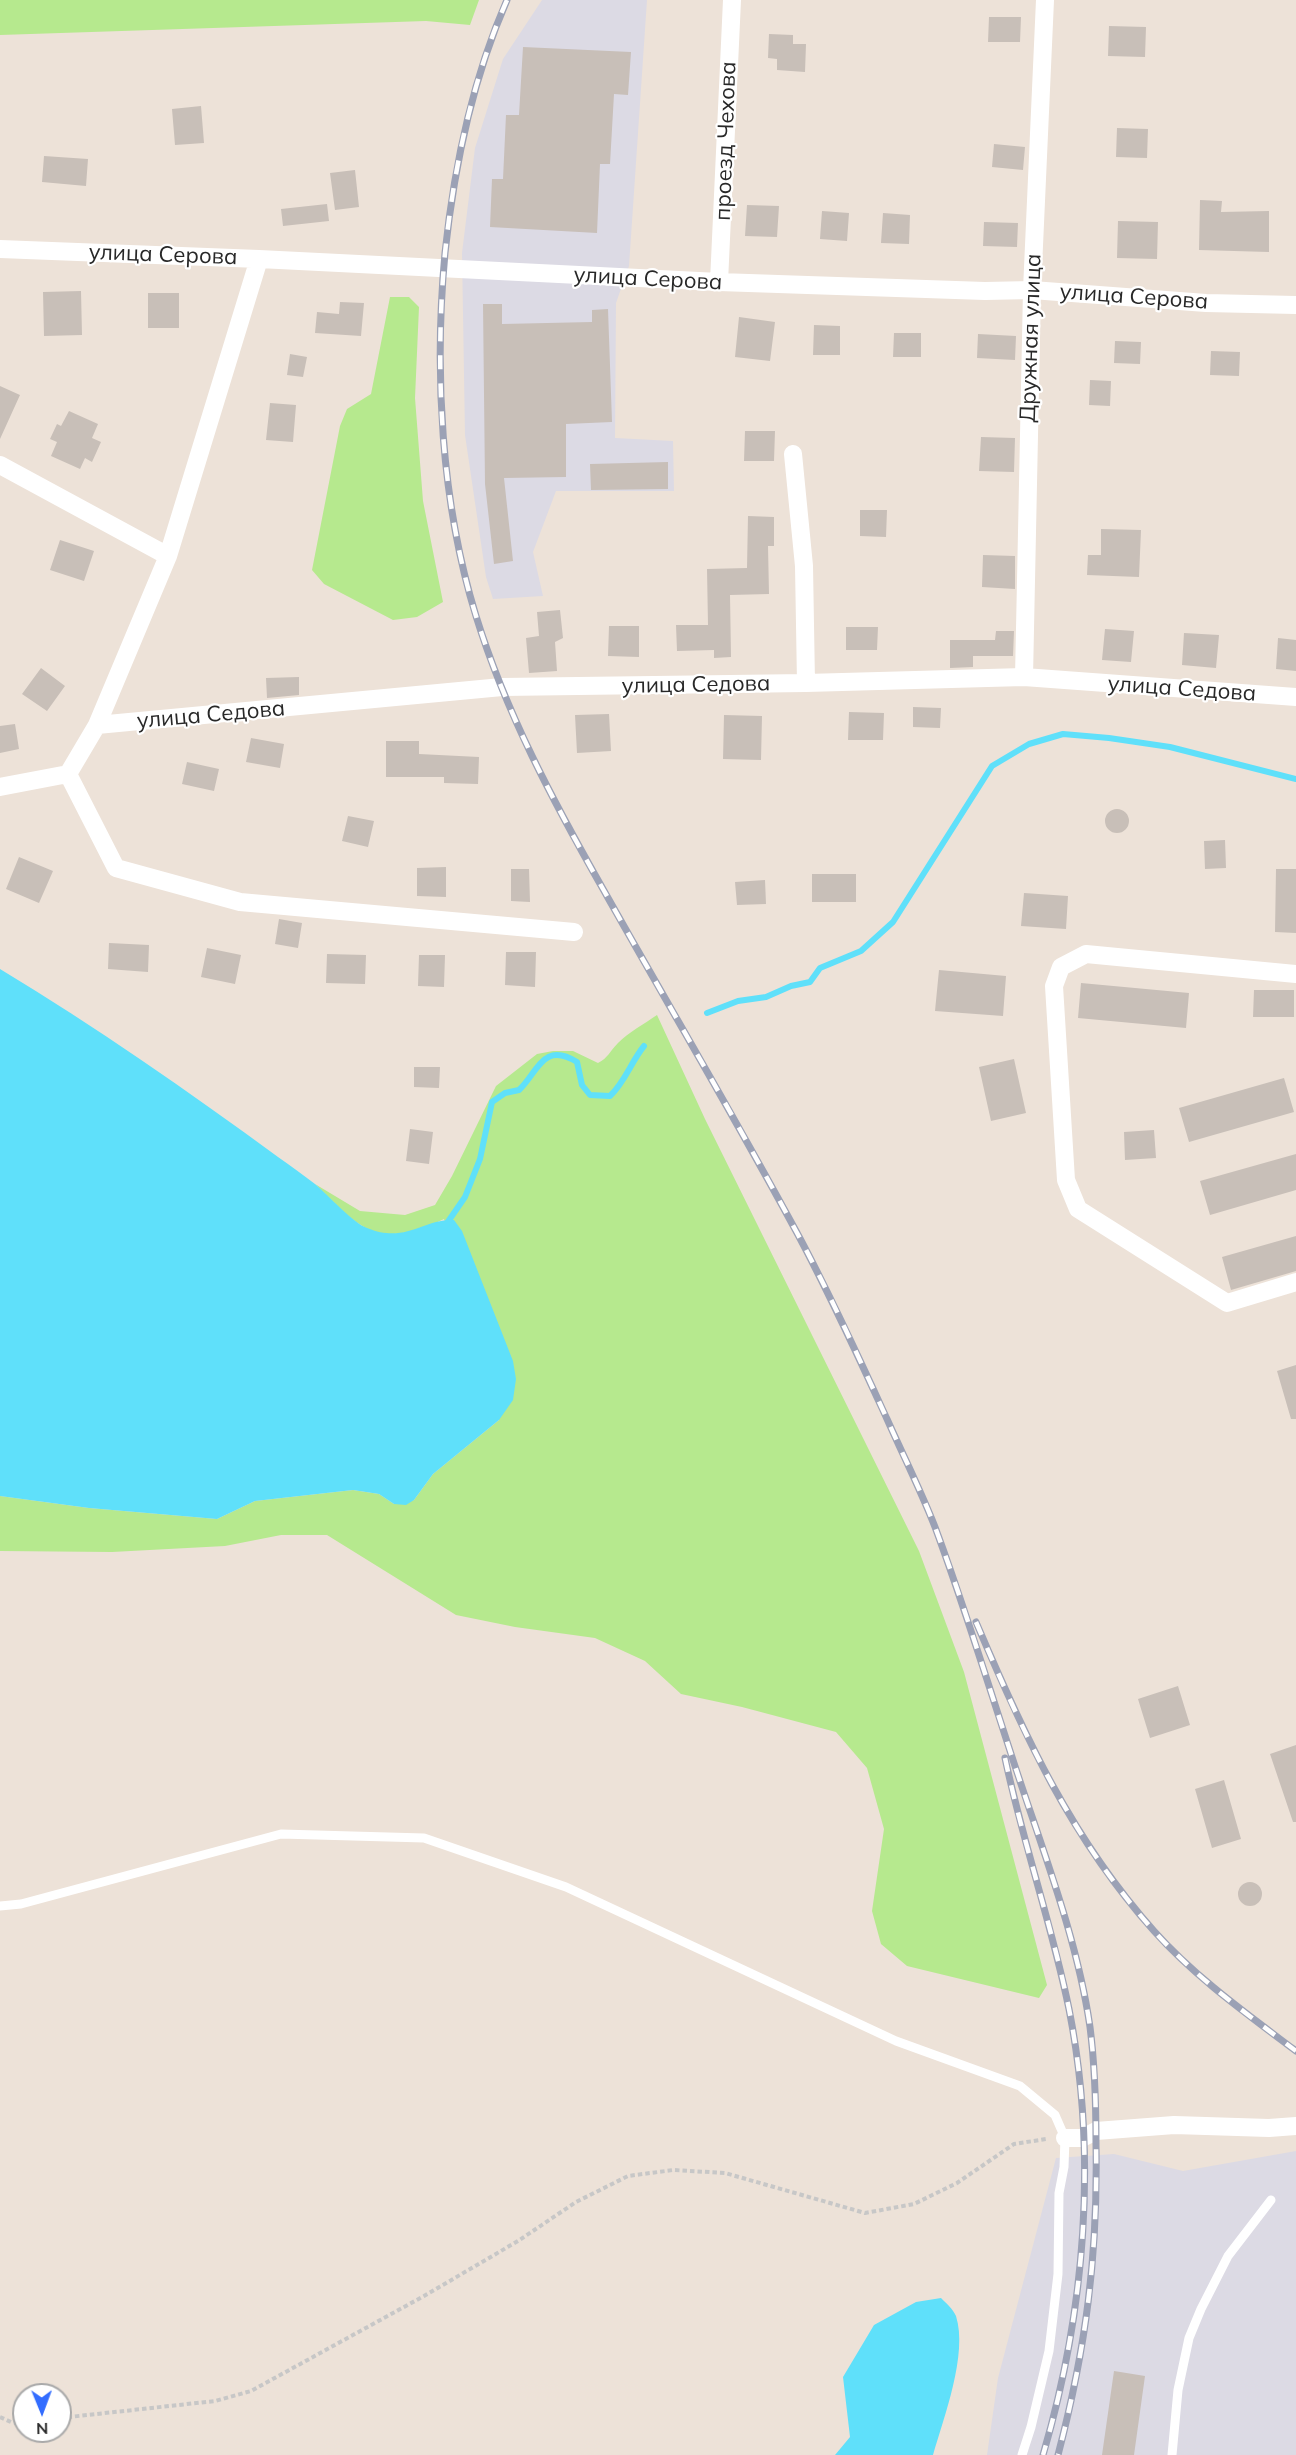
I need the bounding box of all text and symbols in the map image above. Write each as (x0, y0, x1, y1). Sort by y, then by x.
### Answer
street label: проезд Чехова (710, 61, 742, 221)
street label: улица Серова (88, 239, 238, 271)
street label: Дружная улица (1015, 253, 1047, 423)
street label: улица Серова (573, 262, 723, 296)
street label: улица Серова (1059, 279, 1209, 315)
street label: улица Седова (621, 671, 771, 699)
street label: улица Седова (1107, 671, 1257, 707)
street label: улица Седова (136, 695, 286, 735)
north arrow (12, 2383, 72, 2443)
text: N (36, 2419, 48, 2439)

